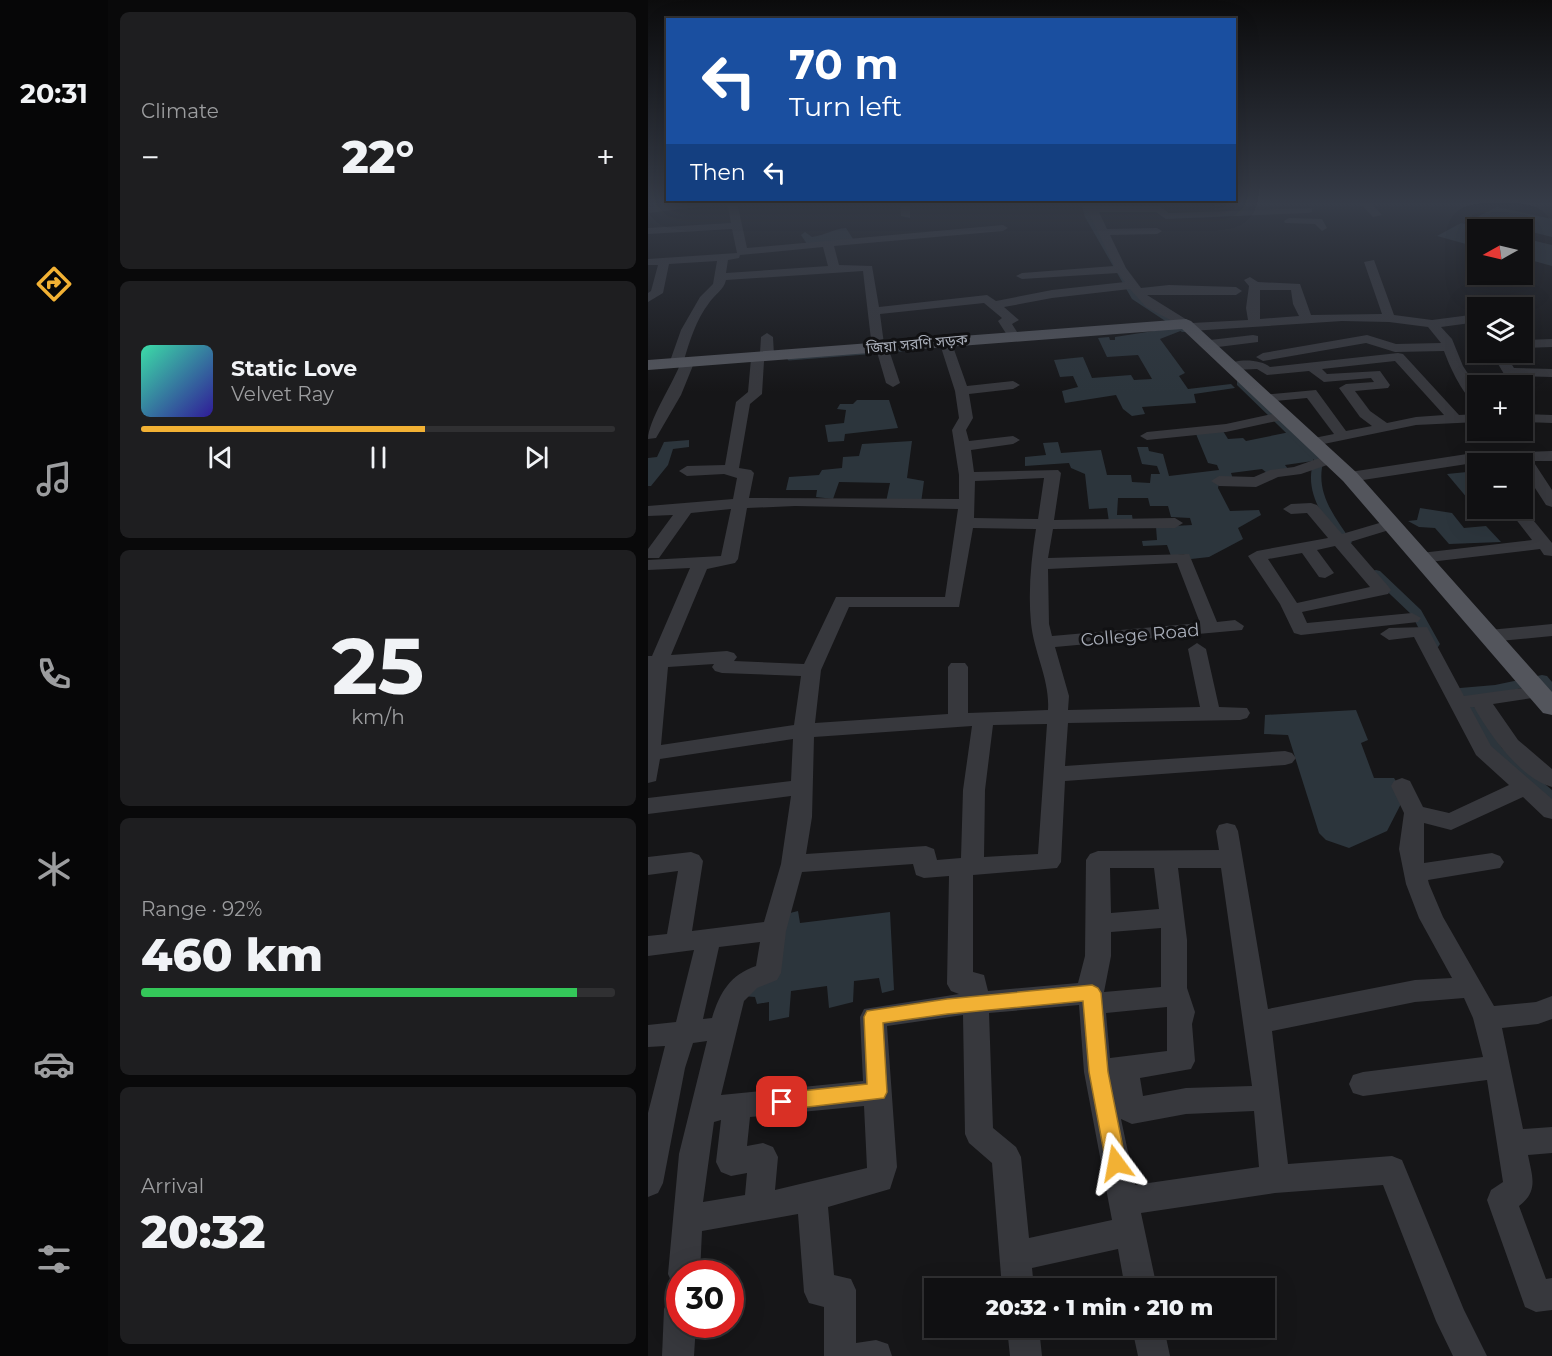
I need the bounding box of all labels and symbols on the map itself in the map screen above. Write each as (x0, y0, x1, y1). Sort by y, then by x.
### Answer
north arrow (1467, 219, 1533, 285)
street label: জিয়া সরণি সড়ক (864, 330, 969, 357)
street label: College Road (1080, 619, 1200, 651)
pin (756, 1076, 807, 1127)
position arrow (1084, 1131, 1148, 1195)
speed limit sign: 30 (666, 1260, 744, 1338)

